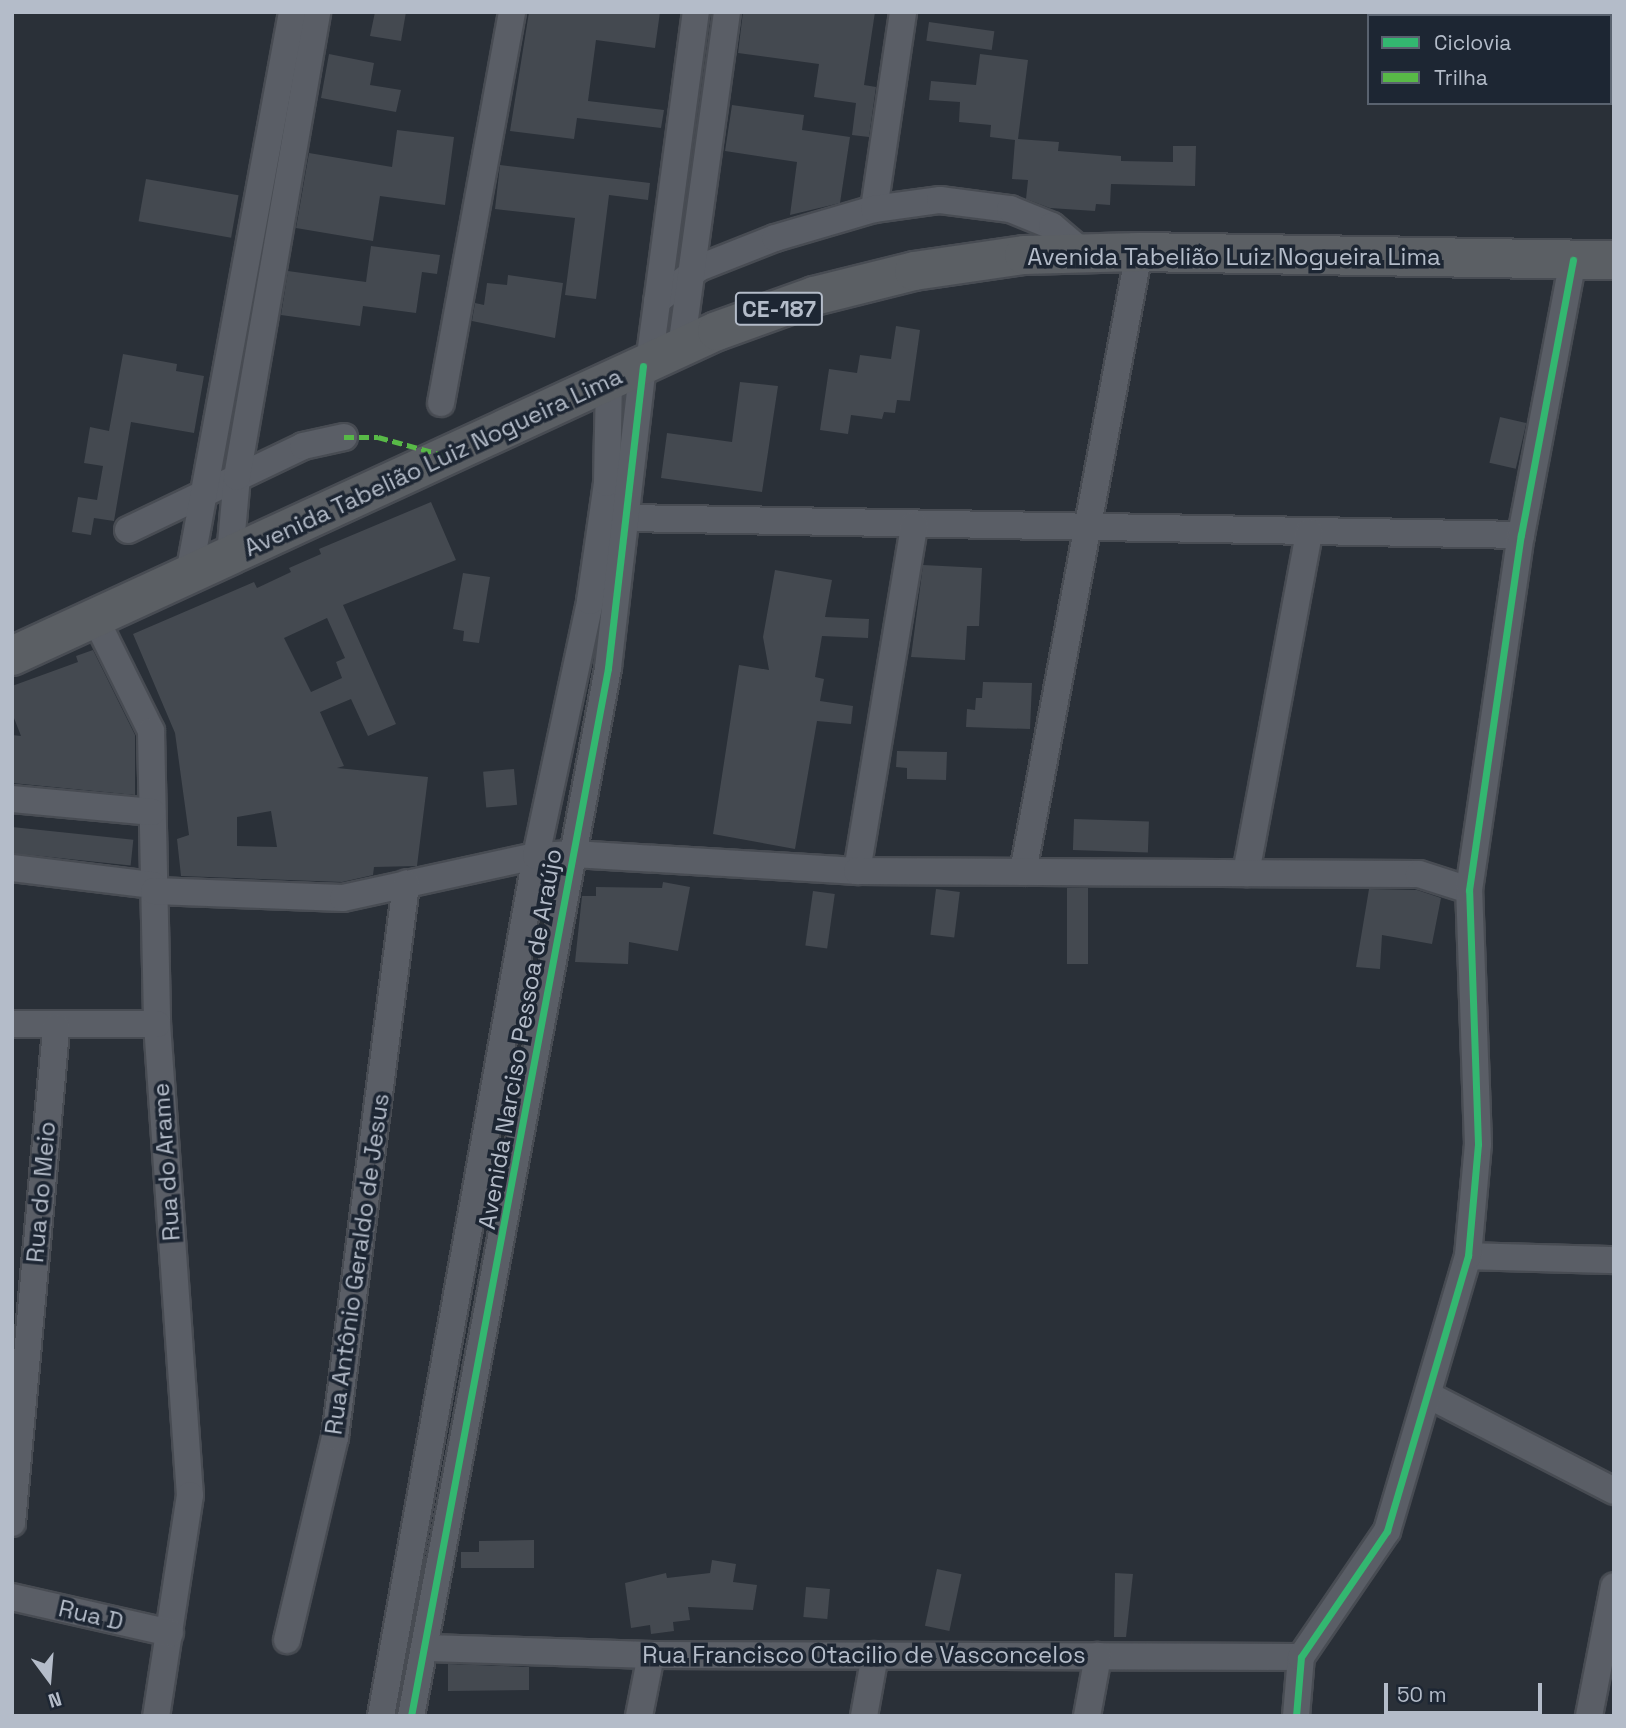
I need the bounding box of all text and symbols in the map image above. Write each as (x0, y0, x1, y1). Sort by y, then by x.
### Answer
legend (1367, 14, 1612, 105)
text: Ciclovia (1434, 29, 1511, 56)
text: Trilha (1434, 64, 1488, 91)
street label: Avenida Tabelião Luiz Nogueira Lima (1027, 243, 1441, 271)
road number: CE-187 (734, 290, 824, 328)
street label: Avenida Tabelião Luiz Nogueira Lima (239, 361, 627, 563)
street label: Avenida Narciso Pessoa de Araújo (472, 846, 568, 1232)
street label: Rua do Arame (146, 1082, 186, 1242)
street label: Rua Antônio Geraldo de Jesus (319, 1091, 395, 1437)
street label: Rua do Meio (20, 1120, 62, 1264)
street label: Rua D (56, 1594, 126, 1636)
street label: Rua Francisco Otacilio de Vasconcelos (642, 1641, 1086, 1669)
north arrow (14, 1644, 84, 1714)
scale bar (1388, 1668, 1546, 1712)
text: 50 m (1397, 1681, 1447, 1708)
text: N (45, 1686, 64, 1713)

